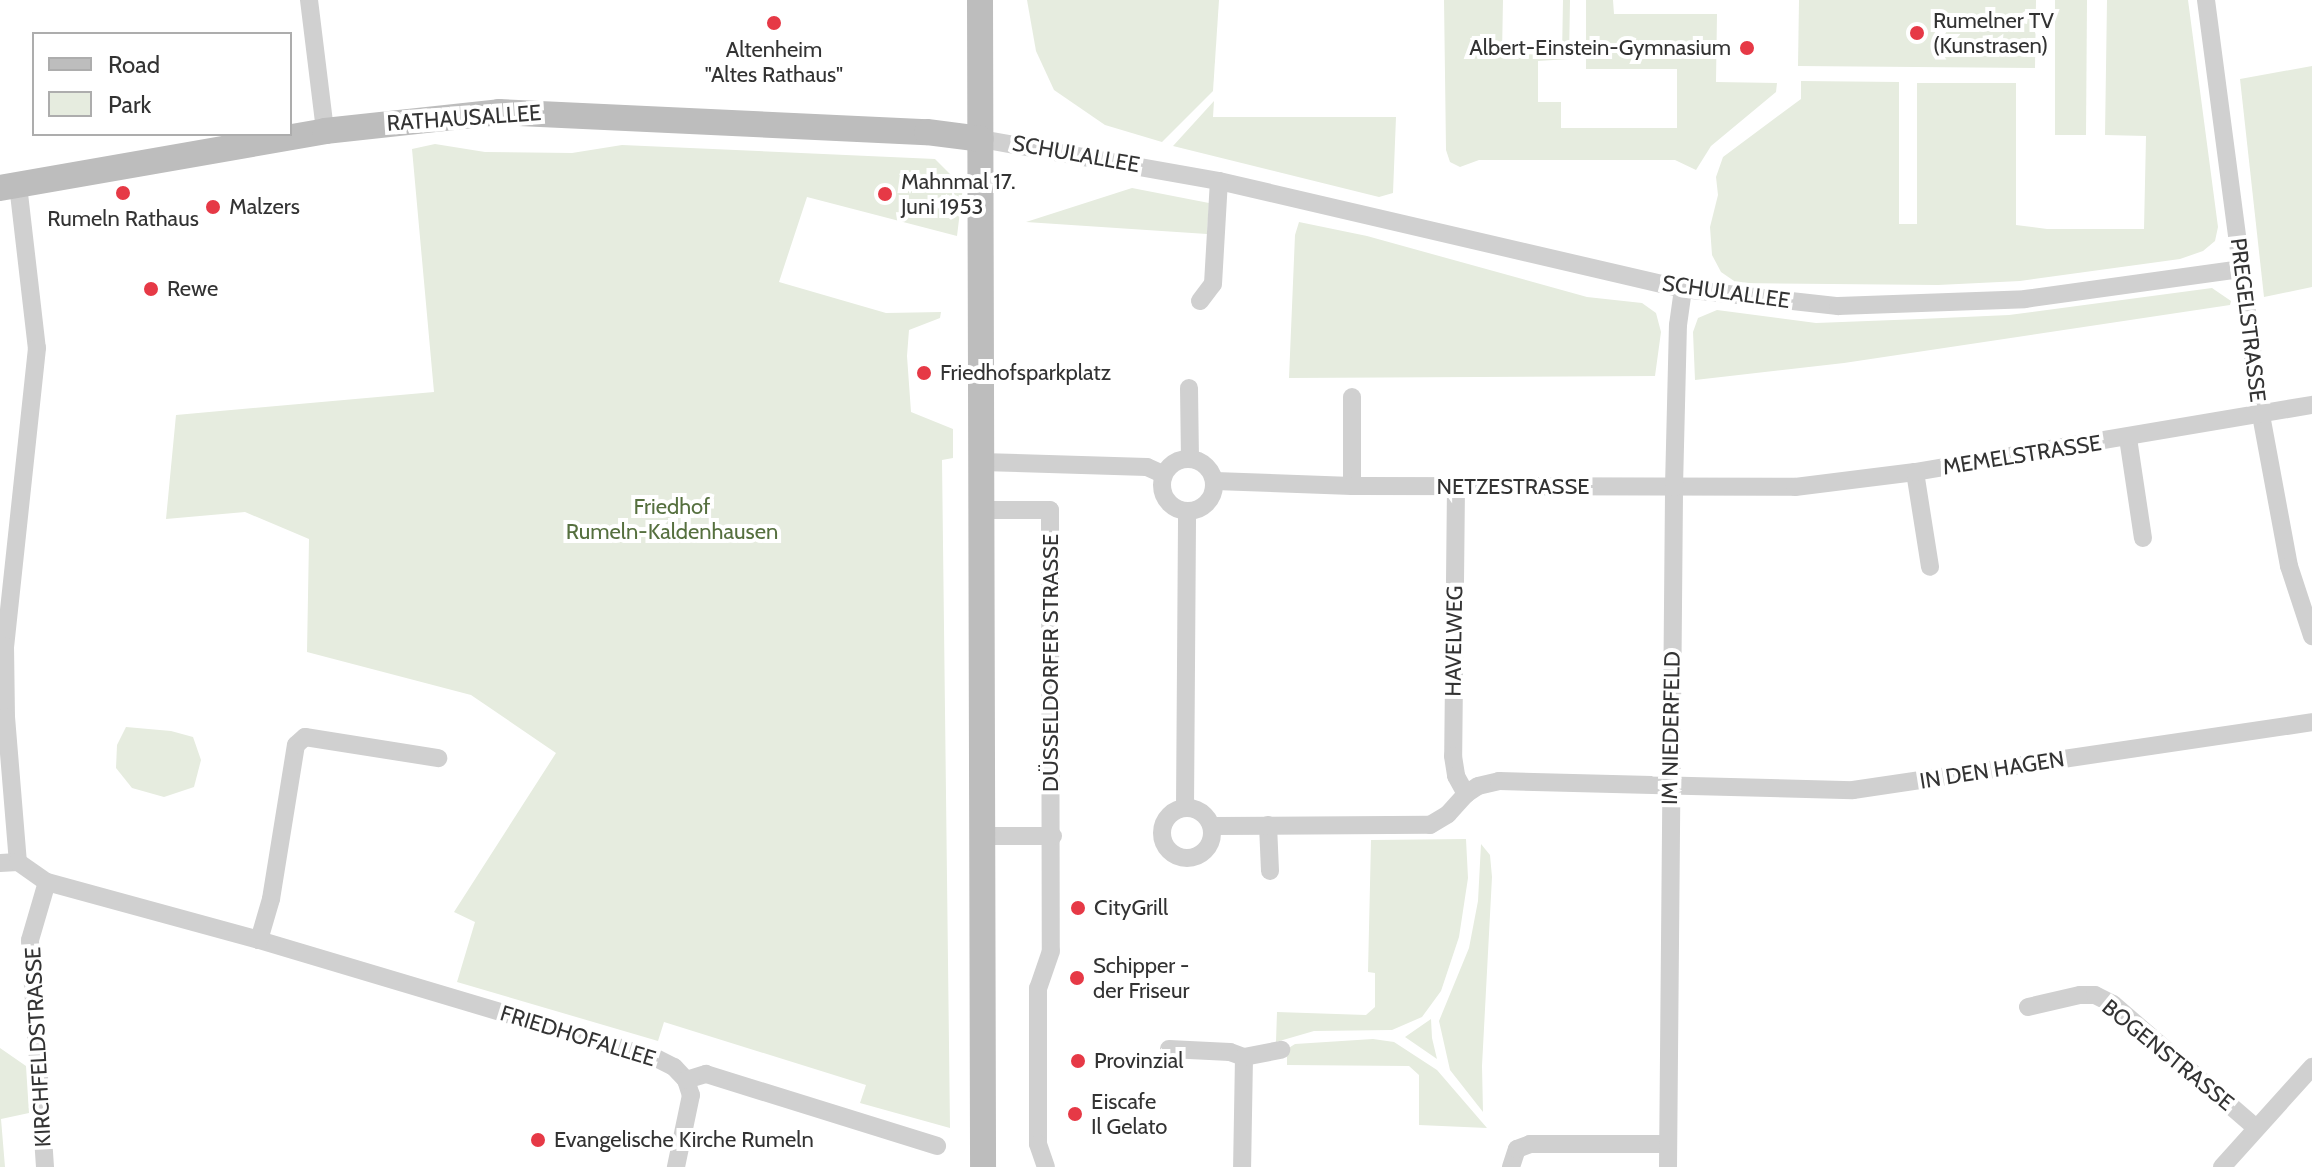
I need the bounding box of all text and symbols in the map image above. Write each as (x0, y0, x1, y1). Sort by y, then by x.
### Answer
place label: Rumelner TV (Kunstrasen) (1933, 7, 2054, 58)
marker: Altenheim "Altes Rathaus" (765, 14, 783, 32)
marker: Rumelner TV (Kunstrasen) (1908, 24, 1926, 42)
legend (32, 32, 292, 136)
place label: Albert-Einstein-Gymnasium (1469, 35, 1731, 61)
place label: Altenheim "Altes Rathaus" (705, 36, 843, 88)
marker: Albert-Einstein-Gymnasium (1738, 39, 1756, 57)
text: Road (108, 50, 160, 79)
text: Park (108, 90, 151, 119)
street label: RATHAUSALLEE (386, 99, 542, 137)
street label: SCHULALLEE (1010, 130, 1142, 178)
place label: Mahnmal 17. Juni 1953 (901, 168, 1015, 220)
marker: Rumeln Rathaus (114, 184, 132, 202)
marker: Mahnmal 17. Juni 1953 (876, 185, 894, 203)
place label: Malzers (229, 194, 300, 220)
marker: Malzers (204, 198, 222, 216)
place label: Rumeln Rathaus (47, 206, 199, 232)
street label: PREGELSTRASSE (2225, 236, 2271, 404)
street label: SCHULALLEE (1660, 270, 1792, 314)
place label: Rewe (167, 276, 218, 302)
marker: Rewe (142, 280, 160, 298)
place label: Friedhofsparkplatz (940, 360, 1111, 386)
marker: Friedhofsparkplatz (915, 364, 933, 382)
street label: MEMELSTRASSE (1941, 429, 2103, 481)
street label: NETZESTRASSE (1437, 474, 1589, 500)
park label: Friedhof Rumeln-Kaldenhausen (566, 493, 778, 544)
street label: DÜSSELDORFER STRASSE (1038, 534, 1064, 792)
street label: HAVELWEG (1440, 585, 1468, 697)
street label: IM NIEDERFELD (1656, 651, 1686, 805)
street label: IN DEN HAGEN (1918, 746, 2066, 794)
place label: CityGrill (1094, 895, 1168, 921)
marker: CityGrill (1069, 899, 1087, 917)
street label: KIRCHFELDSTRASSE (20, 946, 56, 1148)
place label: Schipper - der Friseur (1093, 952, 1189, 1004)
marker: Schipper - der Friseur (1068, 969, 1086, 987)
street label: BOGENSTRASSE (2097, 994, 2239, 1116)
street label: FRIEDHOFALLEE (497, 1000, 659, 1072)
place label: Provinzial (1094, 1048, 1184, 1074)
marker: Provinzial (1069, 1052, 1087, 1070)
place label: Eiscafe Il Gelato (1091, 1088, 1167, 1140)
marker: Eiscafe Il Gelato (1066, 1105, 1084, 1123)
place label: Evangelische Kirche Rumeln (554, 1127, 814, 1153)
marker: Evangelische Kirche Rumeln (529, 1131, 547, 1149)

